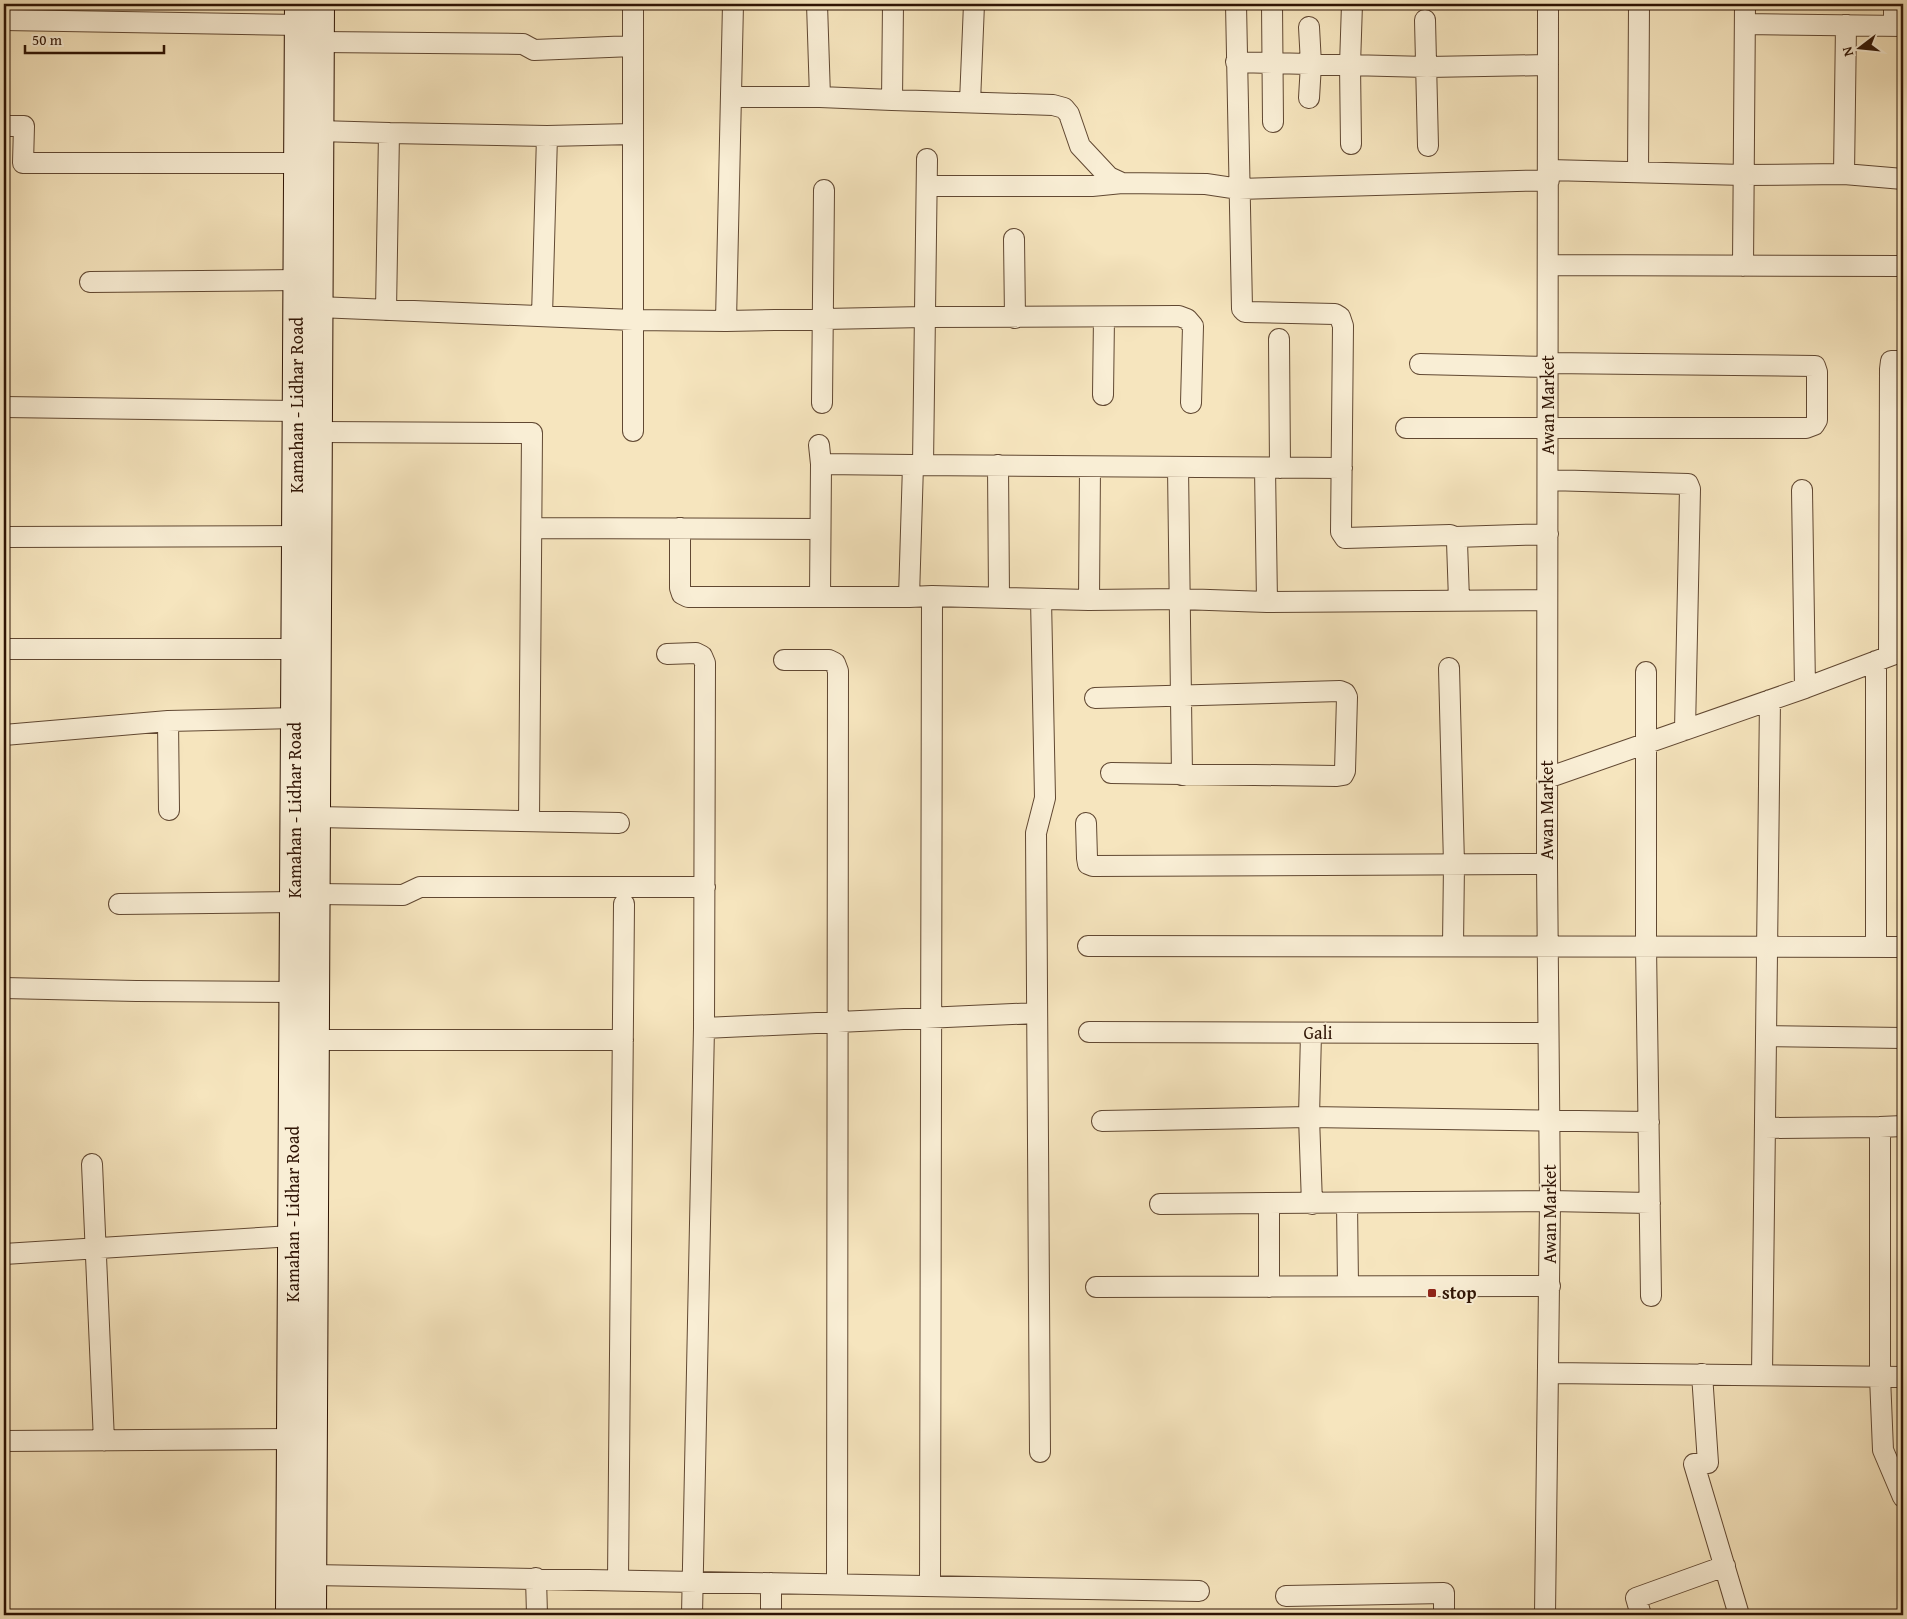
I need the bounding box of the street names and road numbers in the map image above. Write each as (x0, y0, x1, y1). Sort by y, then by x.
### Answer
street label: Kamahan - Lidhar Road (283, 316, 310, 493)
street label: Awan Market (1534, 355, 1561, 455)
street label: Kamahan - Lidhar Road (281, 721, 308, 898)
street label: Awan Market (1533, 760, 1560, 860)
street label: Gali (1303, 1019, 1333, 1046)
street label: Kamahan - Lidhar Road (279, 1125, 306, 1302)
street label: Awan Market (1536, 1164, 1563, 1264)

